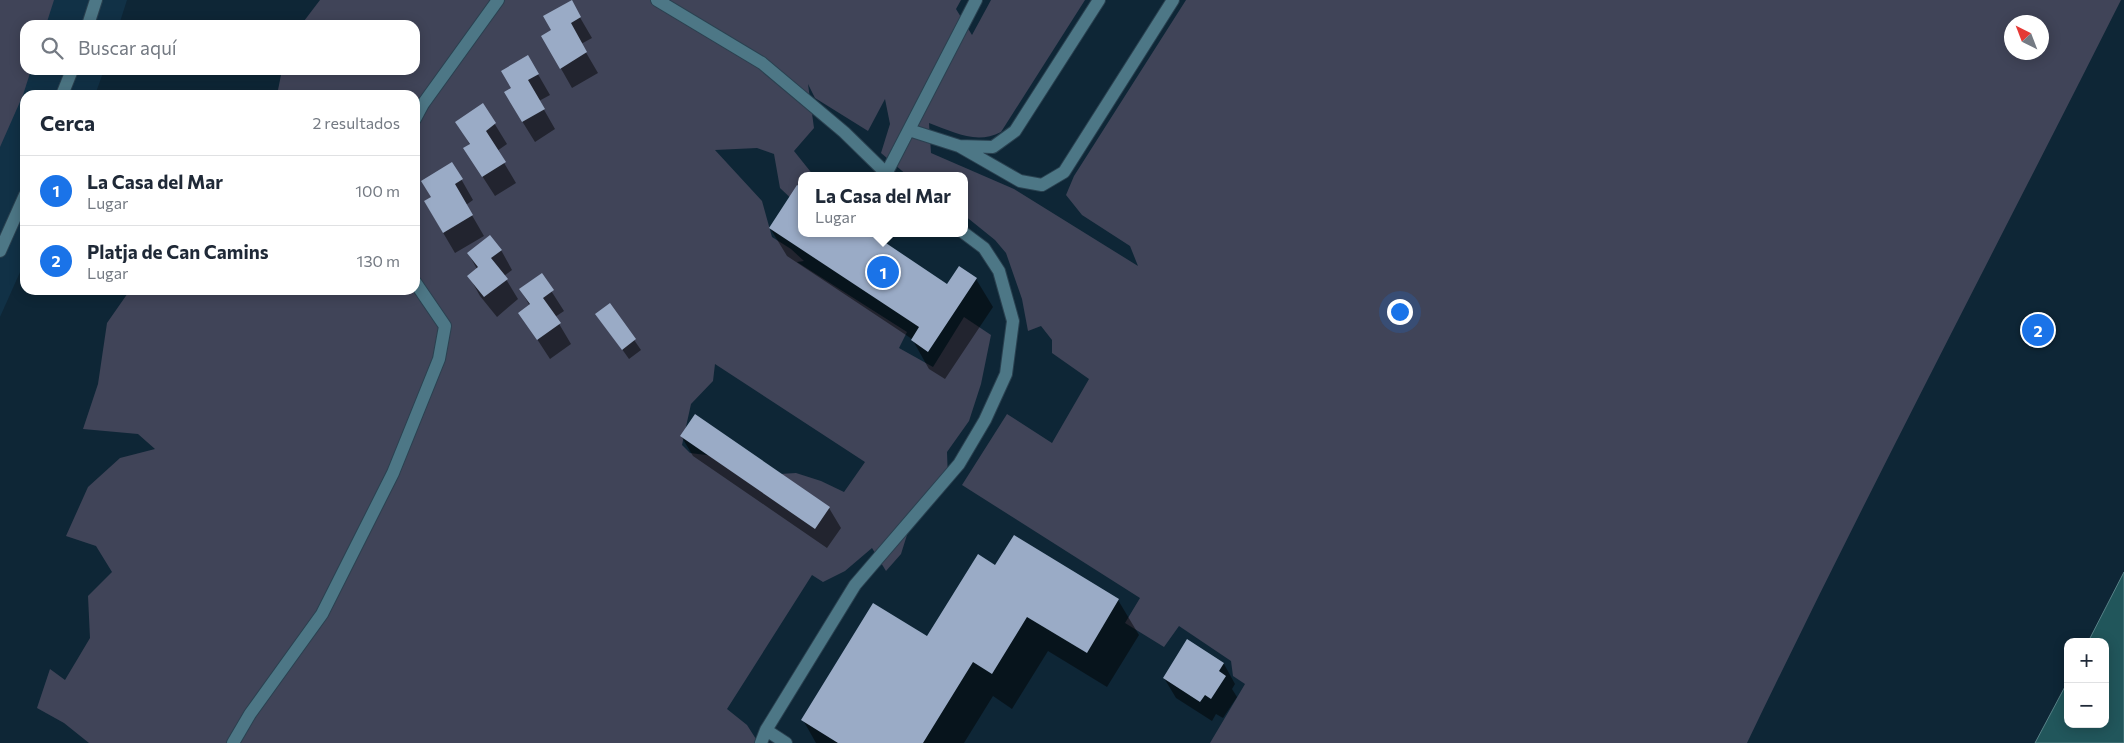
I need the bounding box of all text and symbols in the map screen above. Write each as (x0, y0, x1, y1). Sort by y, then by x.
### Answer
north arrow (2004, 15, 2049, 60)
search box (20, 20, 420, 75)
icon: search (38, 34, 66, 62)
text: Buscar aquí (78, 36, 177, 59)
text: Cerca (40, 110, 95, 135)
text: 2 resultados (312, 113, 400, 132)
text: La Casa del Mar (87, 170, 223, 193)
popup (798, 172, 968, 237)
text: 1 (52, 181, 60, 200)
text: 100 m (355, 181, 400, 200)
text: La Casa del Mar (815, 184, 951, 207)
text: Lugar (87, 193, 128, 212)
text: Lugar (815, 207, 856, 226)
text: Platja de Can Camins (87, 240, 269, 263)
text: 2 (51, 251, 61, 270)
text: 130 m (357, 251, 400, 270)
pin: 1 (867, 253, 899, 291)
text: Lugar (87, 263, 128, 282)
your location (1387, 299, 1413, 325)
pin: 2 (2022, 311, 2054, 349)
map controls (2064, 638, 2109, 728)
button: + (2064, 638, 2109, 683)
button: − (2064, 683, 2109, 728)

